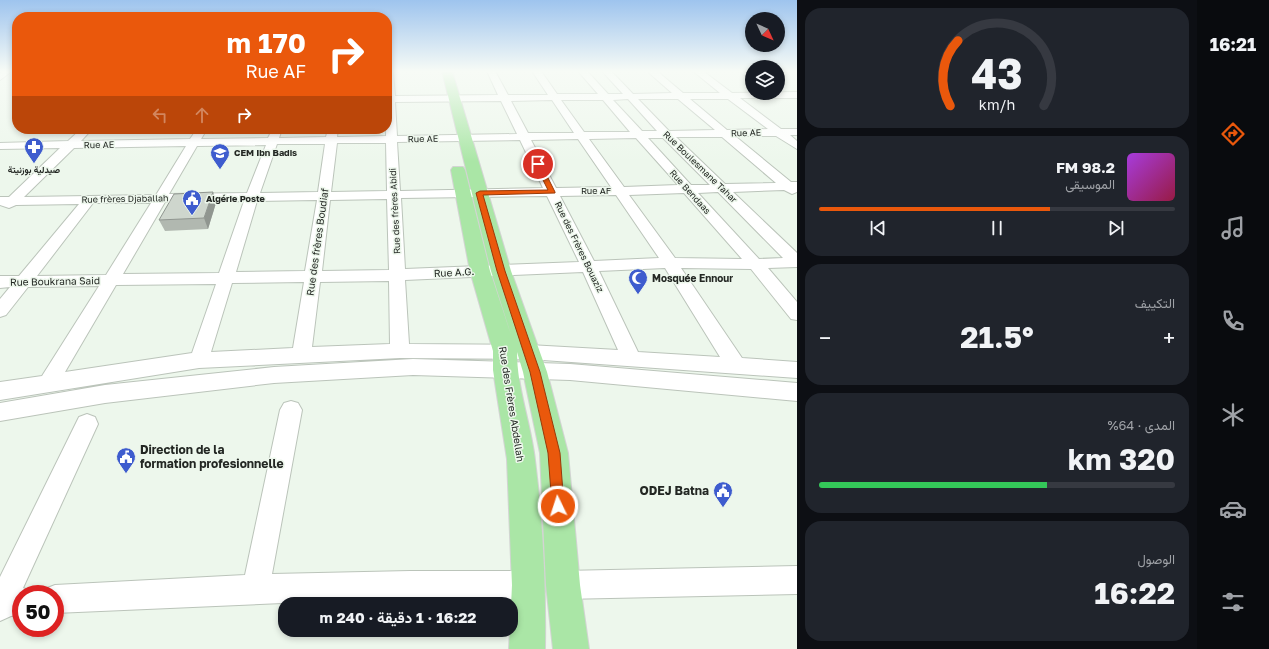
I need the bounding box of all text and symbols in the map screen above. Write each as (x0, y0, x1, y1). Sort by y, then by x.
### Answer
north arrow (745, 12, 785, 52)
map controls (745, 12, 785, 100)
text: 170 m (227, 26, 306, 59)
icon: right (320, 28, 372, 80)
text: 16:21 (1210, 33, 1256, 55)
text: 43 (971, 48, 1023, 98)
text: Rue AF (246, 60, 306, 82)
button: layers (745, 60, 785, 100)
text: km/h (979, 96, 1015, 113)
icon: left (149, 104, 171, 126)
icon: ahead (191, 104, 213, 126)
icon: right (233, 104, 255, 126)
icon: directions (1219, 120, 1247, 148)
street label: Rue AE (731, 126, 761, 139)
street label: Rue Boulesmane Tahar (661, 128, 740, 205)
street label: Rue AE (408, 133, 438, 144)
pharmacy icon: صيدلية بوزنيتة (23, 136, 45, 164)
street label: Rue AE (84, 139, 114, 150)
school or university icon: CEM Ibn Badis (209, 142, 231, 170)
place label: CEM Ibn Badis (234, 147, 297, 158)
pin (521, 147, 555, 181)
icon: arrive (527, 153, 549, 175)
text: 98.2 FM (1056, 158, 1115, 176)
place label: صيدلية بوزنيتة (8, 164, 61, 176)
street label: Rue Bendaas (668, 167, 713, 216)
street label: Rue des frères Abidi (387, 168, 402, 254)
text: الموسيقى (1065, 176, 1115, 192)
street label: Rue AF (581, 185, 611, 196)
street label: Rue des frères Boudiaf (304, 187, 331, 296)
public building icon: Algérie Poste (181, 188, 203, 216)
street label: Rue frères Djaballah (81, 192, 169, 205)
place label: Algérie Poste (206, 193, 266, 204)
street label: Rue des Frères Bouaziz (553, 200, 606, 294)
icon: music (1219, 214, 1247, 242)
icon: previous (867, 217, 889, 239)
icon: pause (986, 217, 1008, 239)
icon: next (1105, 217, 1127, 239)
street label: Rue A.G. (434, 265, 474, 279)
mosque icon: Mosquée Ennour (627, 267, 649, 295)
place label: Mosquée Ennour (652, 272, 733, 284)
street label: Rue Boukrana Said (10, 274, 100, 288)
text: التكييف (1135, 295, 1175, 311)
icon: phone (1219, 307, 1247, 335)
text: 21.5° (960, 319, 1034, 355)
text: − (819, 324, 831, 351)
text: + (1163, 324, 1175, 351)
street label: Rue des Frères Abdellah (497, 345, 527, 463)
icon: climate (1219, 401, 1247, 429)
text: المدى · 64% (1108, 417, 1175, 433)
text: 320 km (1068, 441, 1175, 477)
place label: Direction de la formation profesionnelle (140, 442, 284, 471)
public building icon: Direction de la formation profesionnelle (115, 446, 137, 474)
public building icon: ODEJ Batna (712, 480, 734, 508)
place label: ODEJ Batna (639, 483, 709, 498)
position arrow (537, 485, 579, 527)
icon: car (1219, 495, 1247, 523)
text: الوصول (1137, 551, 1175, 567)
text: 16:22 (1094, 575, 1175, 611)
speed limit sign: 50 (12, 585, 64, 637)
icon: filters (1219, 588, 1247, 616)
text: 16:22 · 1 دقيقة · 240 m (319, 608, 477, 626)

